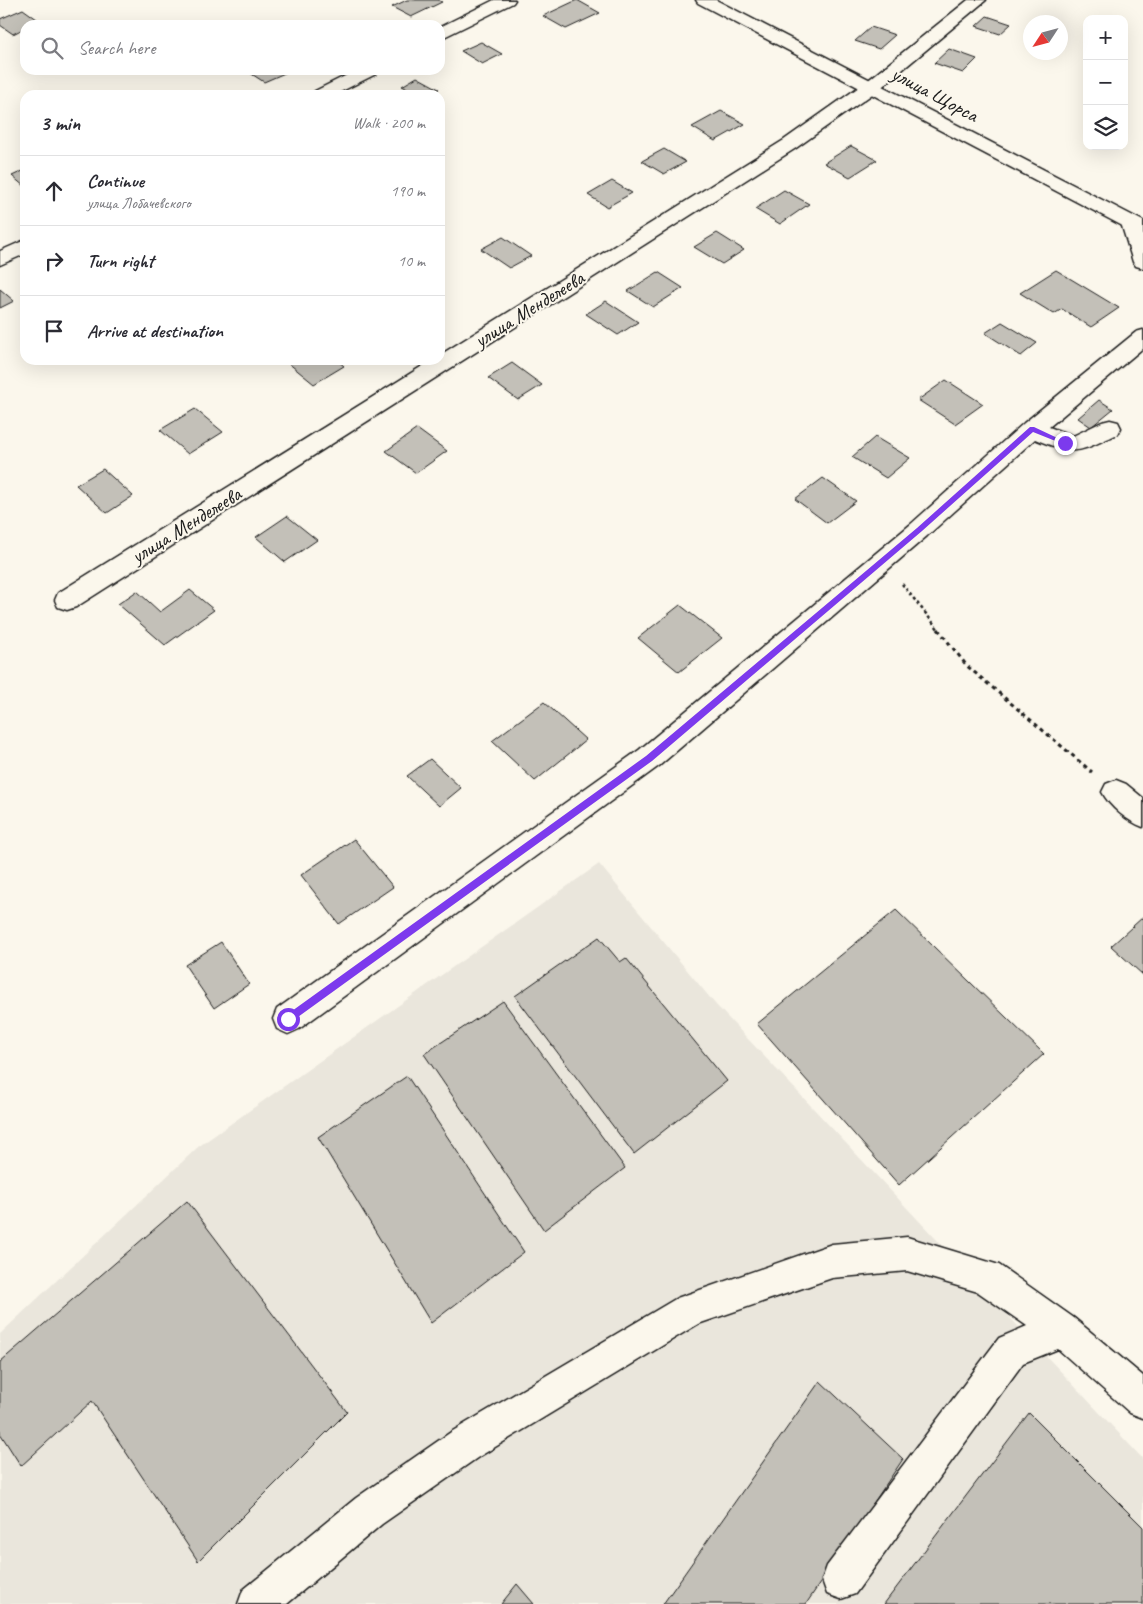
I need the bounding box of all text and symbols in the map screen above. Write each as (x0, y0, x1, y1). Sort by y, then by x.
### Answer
north arrow (1023, 15, 1068, 60)
map controls (1083, 15, 1128, 150)
button: + (1083, 15, 1128, 60)
search box (20, 20, 445, 75)
icon: search (38, 34, 66, 62)
text: Search here (78, 36, 155, 60)
street label: улица Щорса (885, 59, 984, 128)
button: − (1083, 60, 1128, 105)
button: layers (1083, 105, 1128, 150)
text: 3 min (40, 110, 80, 136)
text: Walk · 200 m (353, 113, 425, 133)
text: Continue (87, 169, 144, 193)
icon: ahead (40, 177, 68, 205)
text: 190 m (391, 181, 425, 201)
text: улица Лобачевского (87, 193, 191, 213)
icon: right (40, 247, 68, 275)
text: Turn right (87, 249, 154, 273)
text: 10 m (398, 251, 425, 271)
street label: улица Менделеева (467, 264, 590, 354)
icon: arrive (40, 317, 68, 345)
text: Arrive at destination (87, 319, 223, 343)
route end (1054, 432, 1077, 455)
street label: улица Менделеева (124, 480, 247, 570)
route start (277, 1008, 300, 1031)

